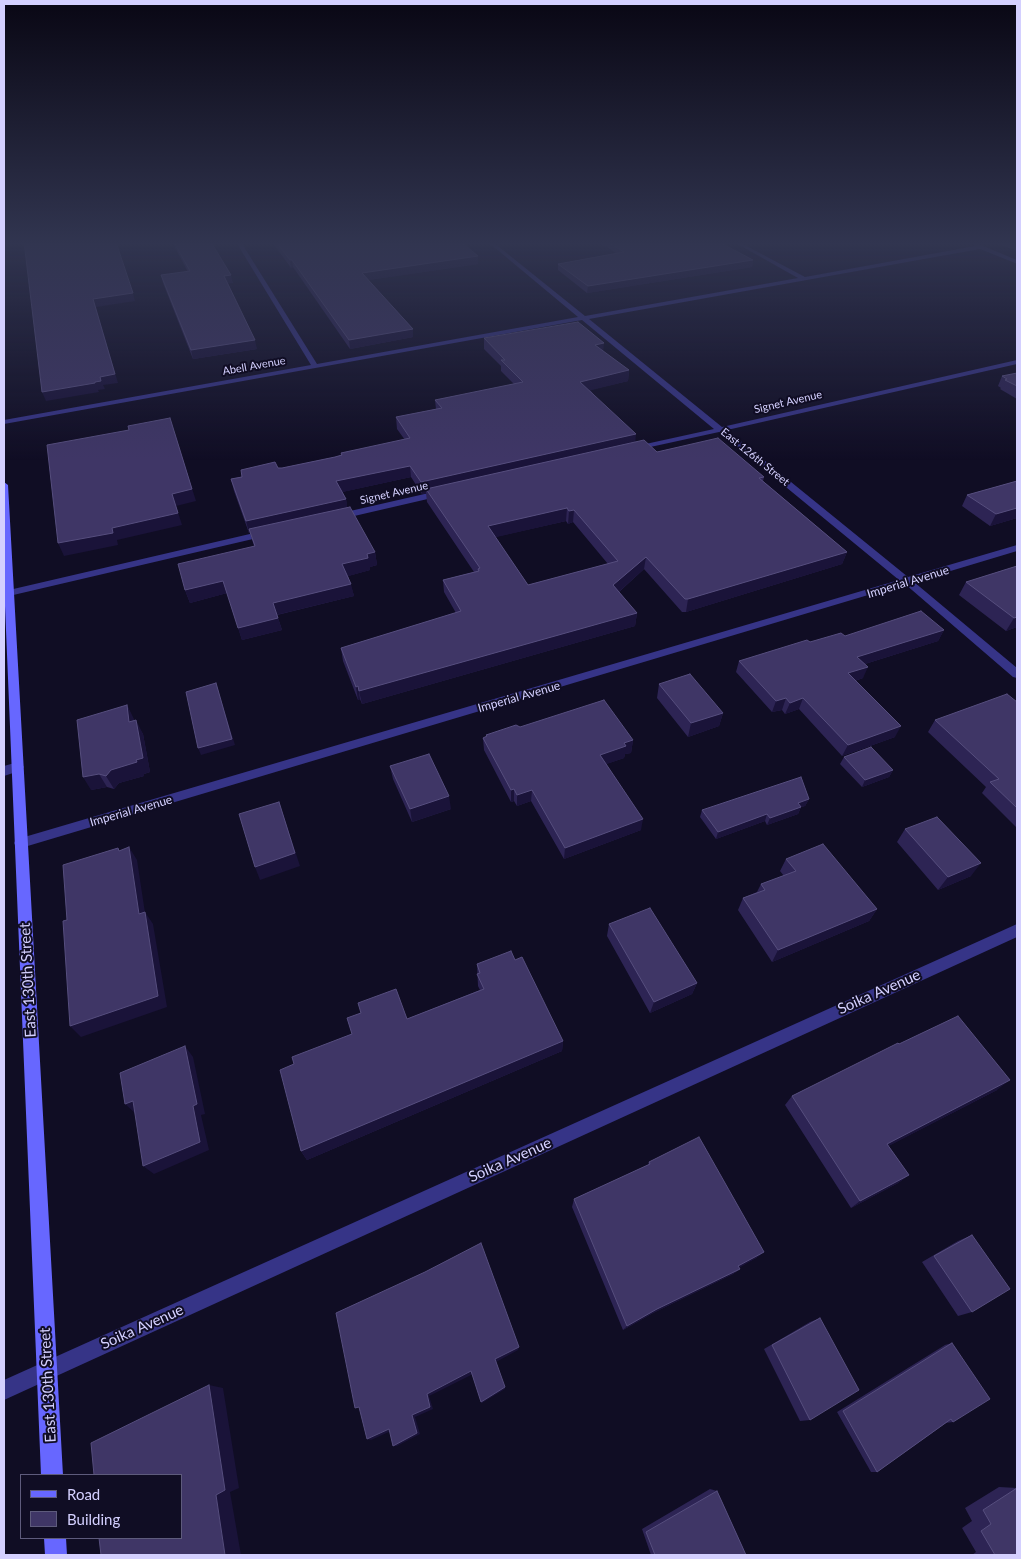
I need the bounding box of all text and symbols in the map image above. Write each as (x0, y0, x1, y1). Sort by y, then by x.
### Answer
street label: Abell Avenue (221, 354, 287, 378)
street label: Signet Avenue (753, 388, 823, 416)
street label: East 126th Street (718, 425, 792, 489)
street label: Signet Avenue (359, 479, 429, 507)
street label: Imperial Avenue (865, 563, 951, 601)
street label: Imperial Avenue (476, 678, 562, 716)
street label: Imperial Avenue (88, 792, 174, 830)
street label: East 130th Street (16, 922, 40, 1038)
street label: Soika Avenue (835, 966, 923, 1018)
street label: Soika Avenue (466, 1134, 554, 1186)
street label: Soika Avenue (98, 1301, 186, 1353)
street label: East 130th Street (36, 1327, 60, 1443)
legend (20, 1474, 182, 1539)
text: Road (67, 1485, 100, 1503)
text: Building (67, 1510, 120, 1528)

